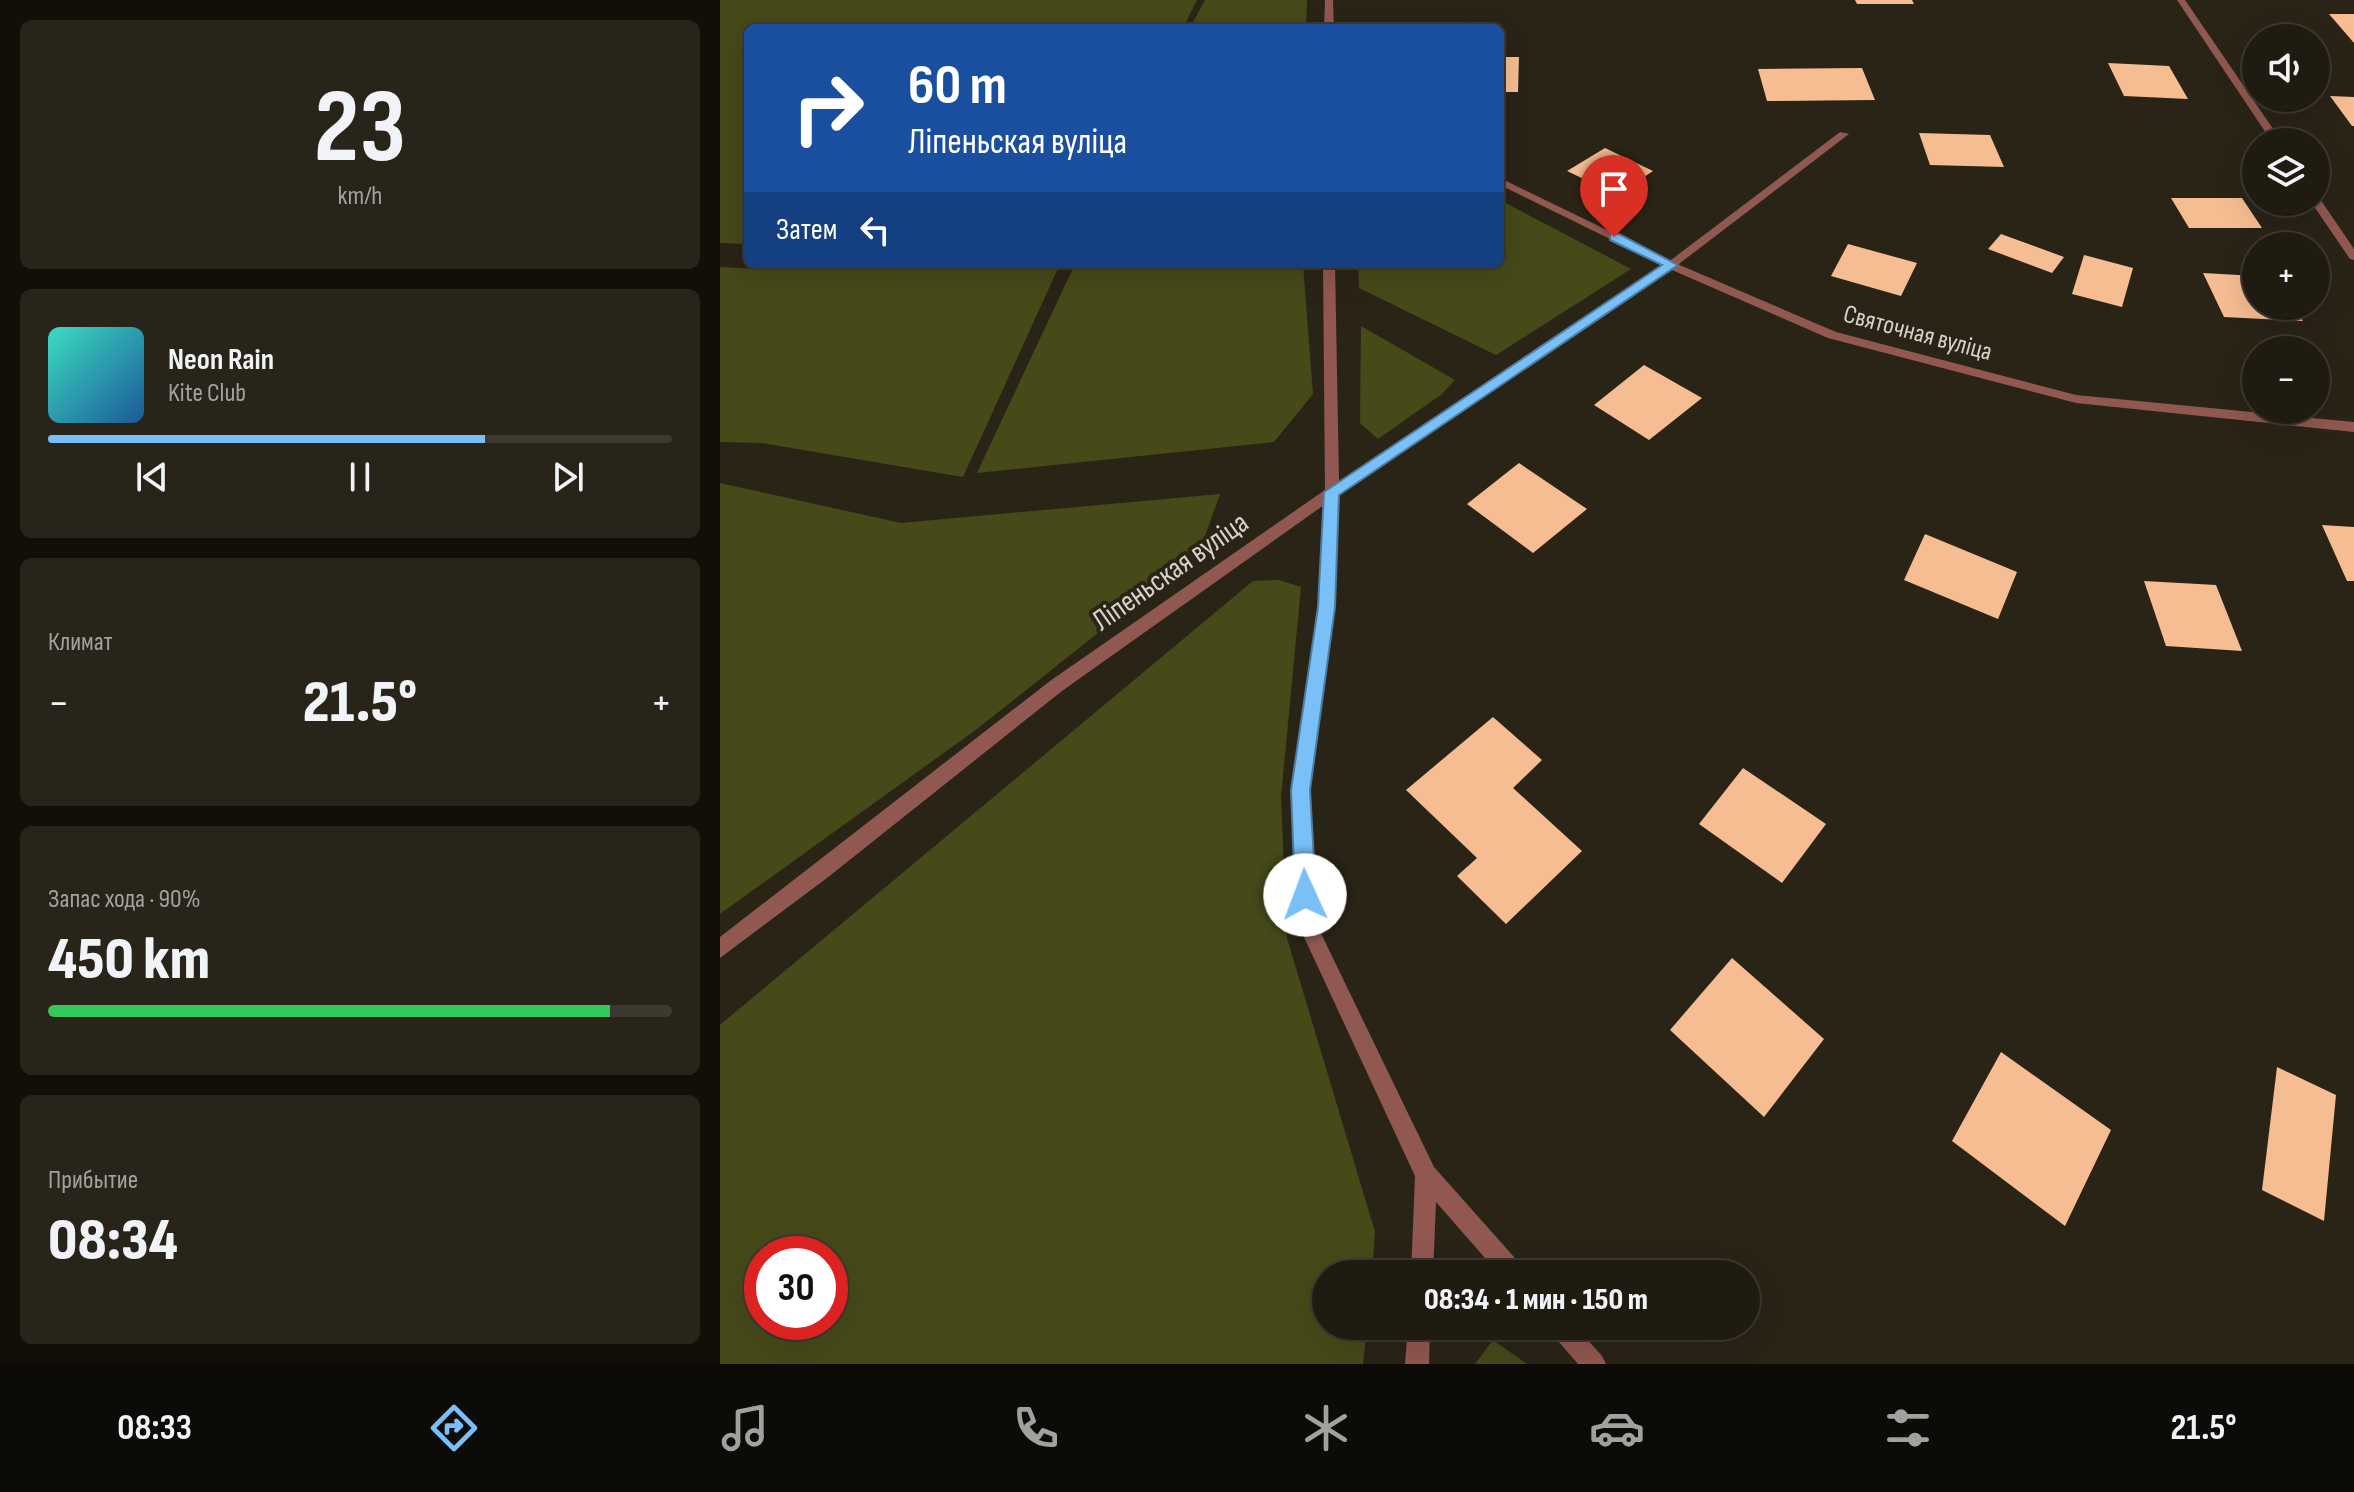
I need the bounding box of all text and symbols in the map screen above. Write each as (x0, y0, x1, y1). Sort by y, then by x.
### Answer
map controls (2242, 24, 2330, 424)
button: sound (2242, 24, 2330, 112)
text: 60 m (908, 53, 1007, 120)
icon: right (776, 56, 880, 160)
text: 23 (314, 66, 406, 191)
text: Ліпеньская вуліца (908, 121, 1127, 164)
button: layers (2242, 128, 2330, 216)
pin (1580, 155, 1648, 237)
icon: arrive (1592, 167, 1636, 211)
text: km/h (338, 181, 382, 212)
icon: left (853, 208, 897, 252)
text: Затем (776, 212, 837, 248)
button: + (2242, 232, 2330, 320)
street label: Святочная вуліца (1840, 299, 1995, 368)
button: − (2242, 336, 2330, 424)
text: Neon Rain (168, 342, 274, 378)
text: Kite Club (168, 378, 246, 409)
icon: previous (130, 455, 174, 499)
icon: pause (338, 455, 382, 499)
icon: next (546, 455, 590, 499)
street label: Ліпеньская вуліца (1085, 505, 1256, 639)
text: Климат (48, 627, 112, 658)
text: 21.5° (303, 667, 417, 739)
text: − (48, 677, 70, 730)
text: + (650, 677, 672, 730)
position arrow (1263, 853, 1347, 937)
text: Запас хода · 90% (48, 884, 200, 915)
text: 450 km (48, 924, 210, 996)
text: Прибытие (48, 1165, 138, 1196)
text: 08:34 (48, 1205, 178, 1277)
speed limit sign: 30 (744, 1236, 848, 1340)
text: 08:34 · 1 мин · 150 m (1424, 1282, 1648, 1318)
icon: directions (426, 1400, 482, 1456)
icon: music (717, 1400, 773, 1456)
icon: phone (1008, 1400, 1064, 1456)
icon: climate (1298, 1400, 1354, 1456)
icon: car (1589, 1400, 1645, 1456)
icon: filters (1880, 1400, 1936, 1456)
text: 08:33 (117, 1407, 192, 1450)
text: 21.5° (2170, 1407, 2237, 1450)

